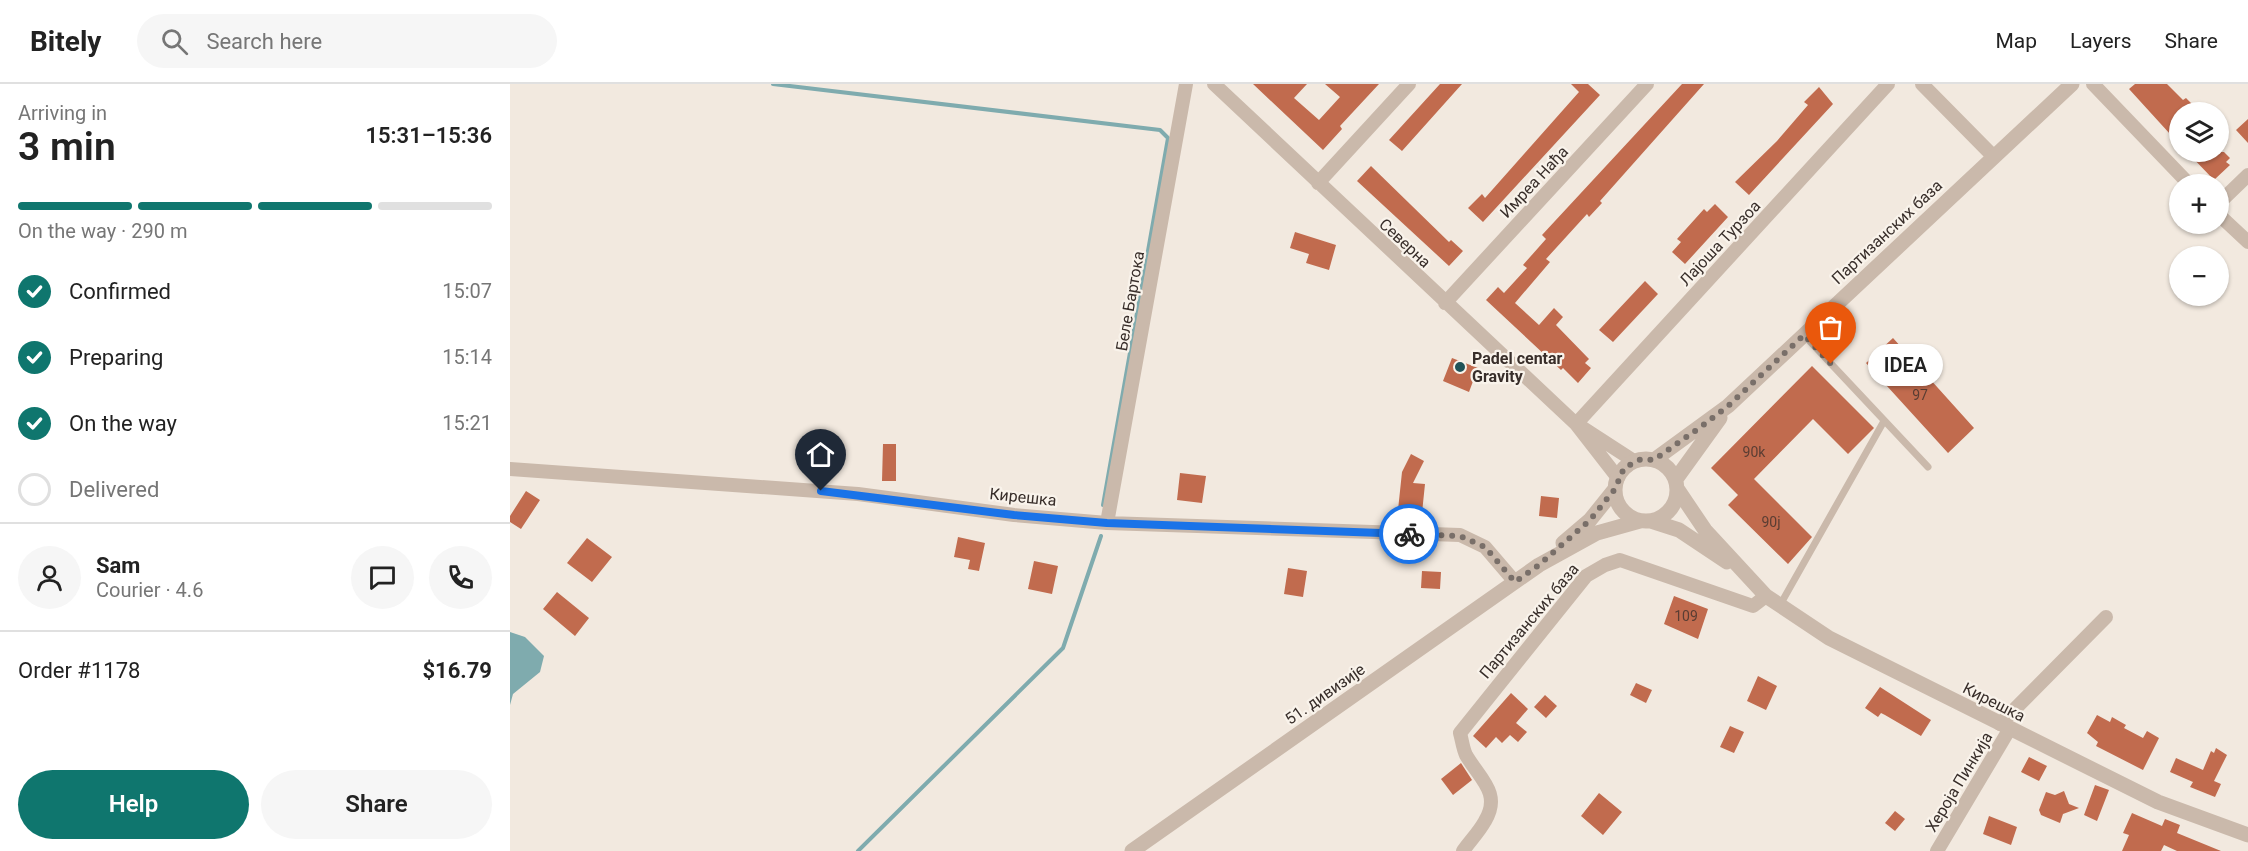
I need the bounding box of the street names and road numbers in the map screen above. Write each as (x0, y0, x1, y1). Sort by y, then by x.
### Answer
street label: Имреа Нађа (1496, 142, 1572, 222)
street label: Партизанских база (1828, 176, 1946, 288)
street label: Лајоша Турзоа (1676, 196, 1764, 290)
street label: Северна (1375, 214, 1435, 272)
street label: Беле Бартока (1112, 249, 1148, 353)
street label: Кирешка (989, 484, 1057, 510)
street label: Партизанских база (1475, 560, 1583, 682)
street label: 51. дивизије (1281, 660, 1369, 728)
street label: Кирешка (1960, 678, 2028, 726)
street label: Хероја Пинкија (1922, 729, 1996, 835)

